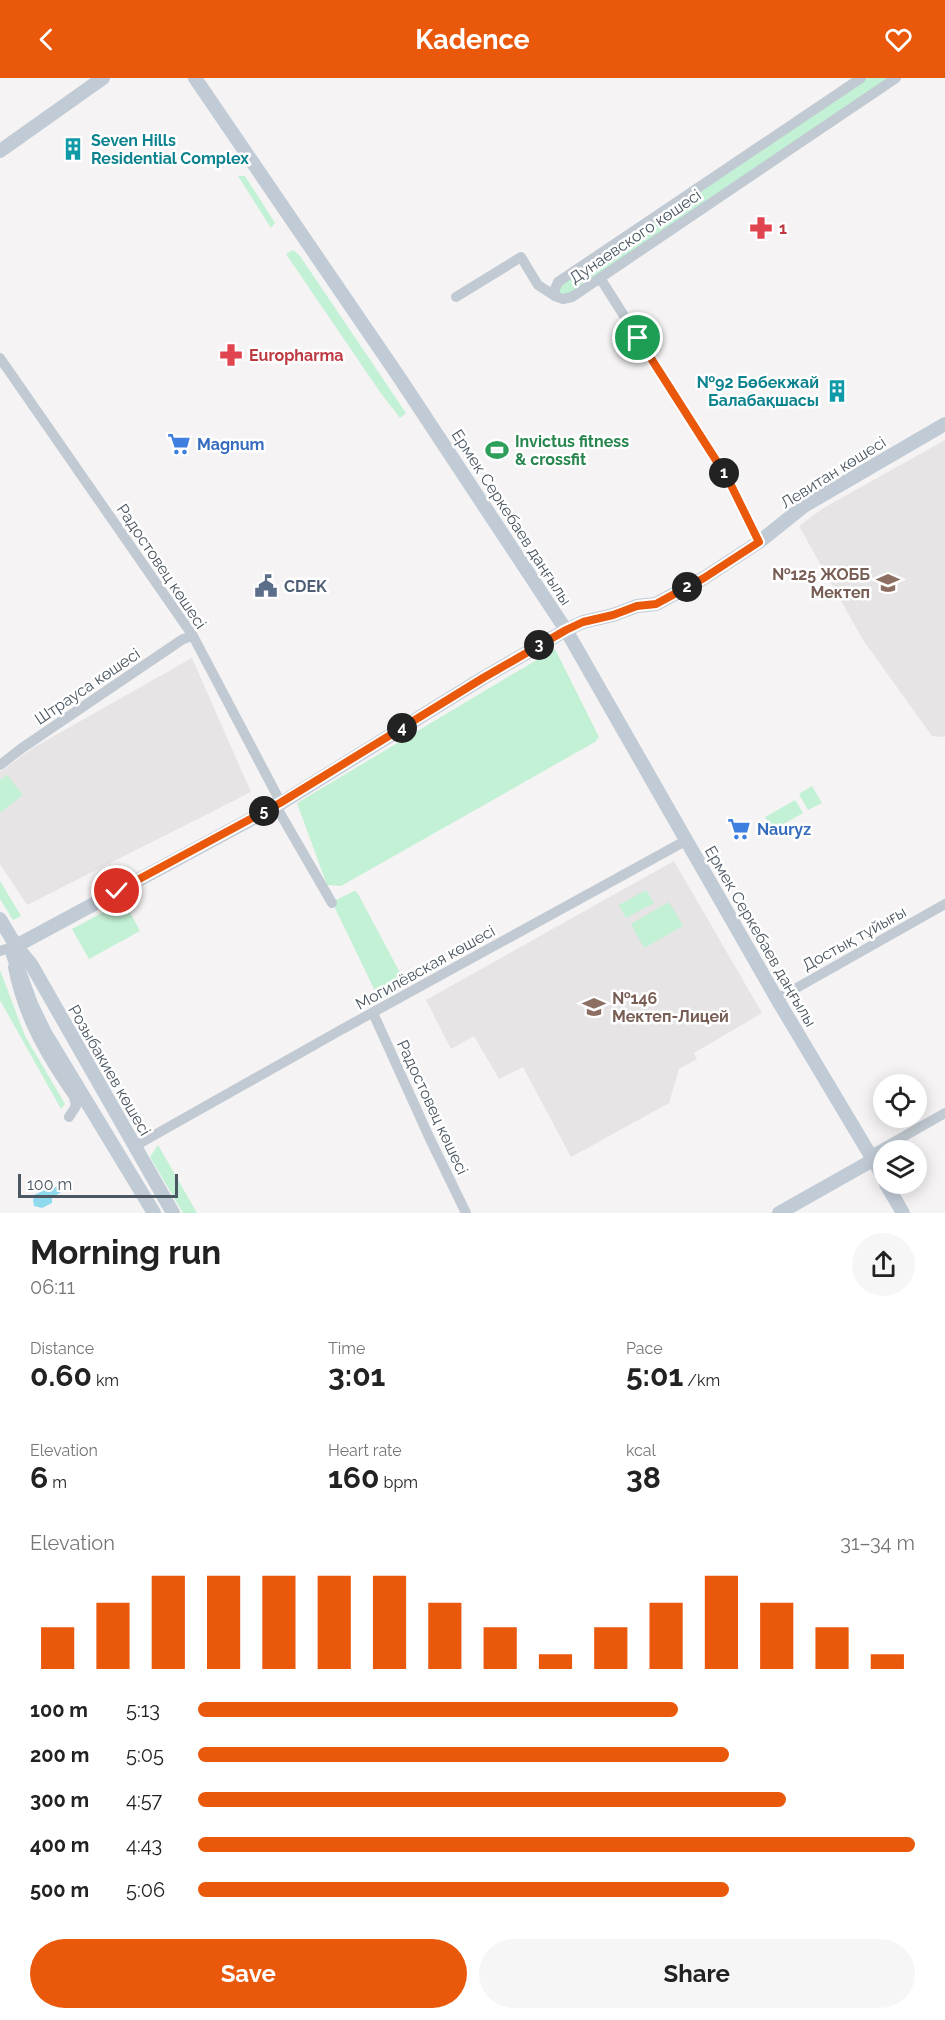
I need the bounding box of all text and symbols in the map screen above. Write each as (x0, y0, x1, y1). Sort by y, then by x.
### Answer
icon: back (30, 23, 63, 56)
icon: heart (882, 23, 915, 56)
text: Kadence (415, 24, 530, 55)
place label: Seven Hills Residential Complex (91, 131, 249, 168)
building icon: Seven Hills Residential Complex (60, 136, 86, 162)
street label: Дунаевского көшесі (566, 185, 705, 288)
pharmacy icon: 1 (748, 215, 774, 241)
place label: 1 (779, 219, 787, 238)
pin (612, 312, 663, 363)
icon: arrive (621, 321, 654, 354)
pharmacy icon: Europharma (218, 342, 244, 368)
place label: Europharma (249, 346, 343, 365)
place label: №92 Бөбекжай Балабақшасы (697, 373, 819, 410)
building icon: №92 Бөбекжай Балабақшасы (824, 378, 850, 404)
street label: Ермек Серкебаев даңғылы (448, 426, 576, 609)
supermarket icon: Magnum (166, 431, 192, 457)
place label: Invictus fitness & crossfit (515, 432, 629, 469)
street label: Левитан көшесі (777, 432, 889, 512)
place label: Magnum (197, 435, 265, 454)
sports icon: Invictus fitness & crossfit (484, 437, 510, 463)
pin: 1 (709, 458, 739, 488)
text: 1 (720, 463, 728, 482)
street label: Радостовец көшесі (113, 500, 210, 632)
place label: №125 ЖОББ Мектеп (772, 565, 870, 602)
school or university icon: №125 ЖОББ Мектеп (875, 570, 901, 596)
pin: 2 (672, 572, 702, 602)
public building icon: CDEK (253, 573, 279, 599)
place label: CDEK (284, 577, 327, 596)
text: 2 (682, 577, 692, 596)
pin: 3 (524, 630, 554, 660)
text: 3 (535, 635, 543, 654)
street label: Штрауса көшесі (31, 644, 144, 729)
pin: 4 (387, 713, 417, 743)
text: 4 (397, 718, 407, 737)
pin: 5 (249, 796, 279, 826)
text: 5 (260, 801, 268, 820)
supermarket icon: Nauryz (726, 816, 752, 842)
place label: Nauryz (757, 820, 811, 839)
street label: Ермек Серкебаев даңғылы (701, 842, 820, 1030)
pin (91, 865, 142, 916)
icon: check (100, 874, 133, 907)
street label: Достық тұйығы (799, 902, 910, 975)
street label: Могилёвская көшесі (352, 921, 498, 1014)
place label: №146 Мектеп-Лицей (612, 989, 729, 1026)
school or university icon: №146 Мектеп-Лицей (581, 994, 607, 1020)
street label: Розыбакиев көшесі (64, 1001, 155, 1139)
street label: Радостовец көшесі (393, 1037, 472, 1178)
map controls (873, 1074, 927, 1194)
button: locate (873, 1074, 927, 1128)
button: layers (873, 1140, 927, 1194)
scale bar (18, 1171, 178, 1198)
text: 100 m (27, 1175, 72, 1194)
text: Morning run (30, 1233, 221, 1272)
button: share (852, 1233, 915, 1296)
text: 06:11 (30, 1275, 75, 1299)
text: Distance (30, 1339, 94, 1358)
text: Time (328, 1339, 365, 1358)
text: Pace (626, 1339, 663, 1358)
text: 0.60 (30, 1358, 92, 1393)
text: 3:01 (328, 1358, 385, 1393)
text: 5:01 (626, 1358, 683, 1393)
text: km (92, 1371, 119, 1390)
text: /km (683, 1371, 720, 1390)
text: Elevation (30, 1441, 98, 1460)
text: Heart rate (328, 1441, 402, 1460)
text: kcal (626, 1441, 656, 1460)
text: 6 (30, 1460, 48, 1495)
text: 160 (328, 1460, 379, 1495)
text: 38 (626, 1460, 661, 1495)
text: m (48, 1473, 67, 1492)
text: bpm (379, 1473, 418, 1492)
text: Elevation (30, 1531, 115, 1555)
text: 31–34 m (840, 1531, 915, 1555)
text: 100 m (30, 1698, 88, 1722)
text: 5:13 (126, 1698, 160, 1722)
text: 200 m (30, 1743, 89, 1767)
text: 5:05 (126, 1743, 164, 1767)
text: 300 m (30, 1788, 89, 1812)
text: 4:57 (126, 1788, 162, 1812)
text: 400 m (30, 1833, 89, 1857)
text: 4:43 (126, 1833, 162, 1857)
text: 500 m (30, 1878, 89, 1902)
text: 5:06 (126, 1878, 165, 1902)
button: Save (30, 1939, 467, 2008)
button: Share (479, 1939, 915, 2008)

